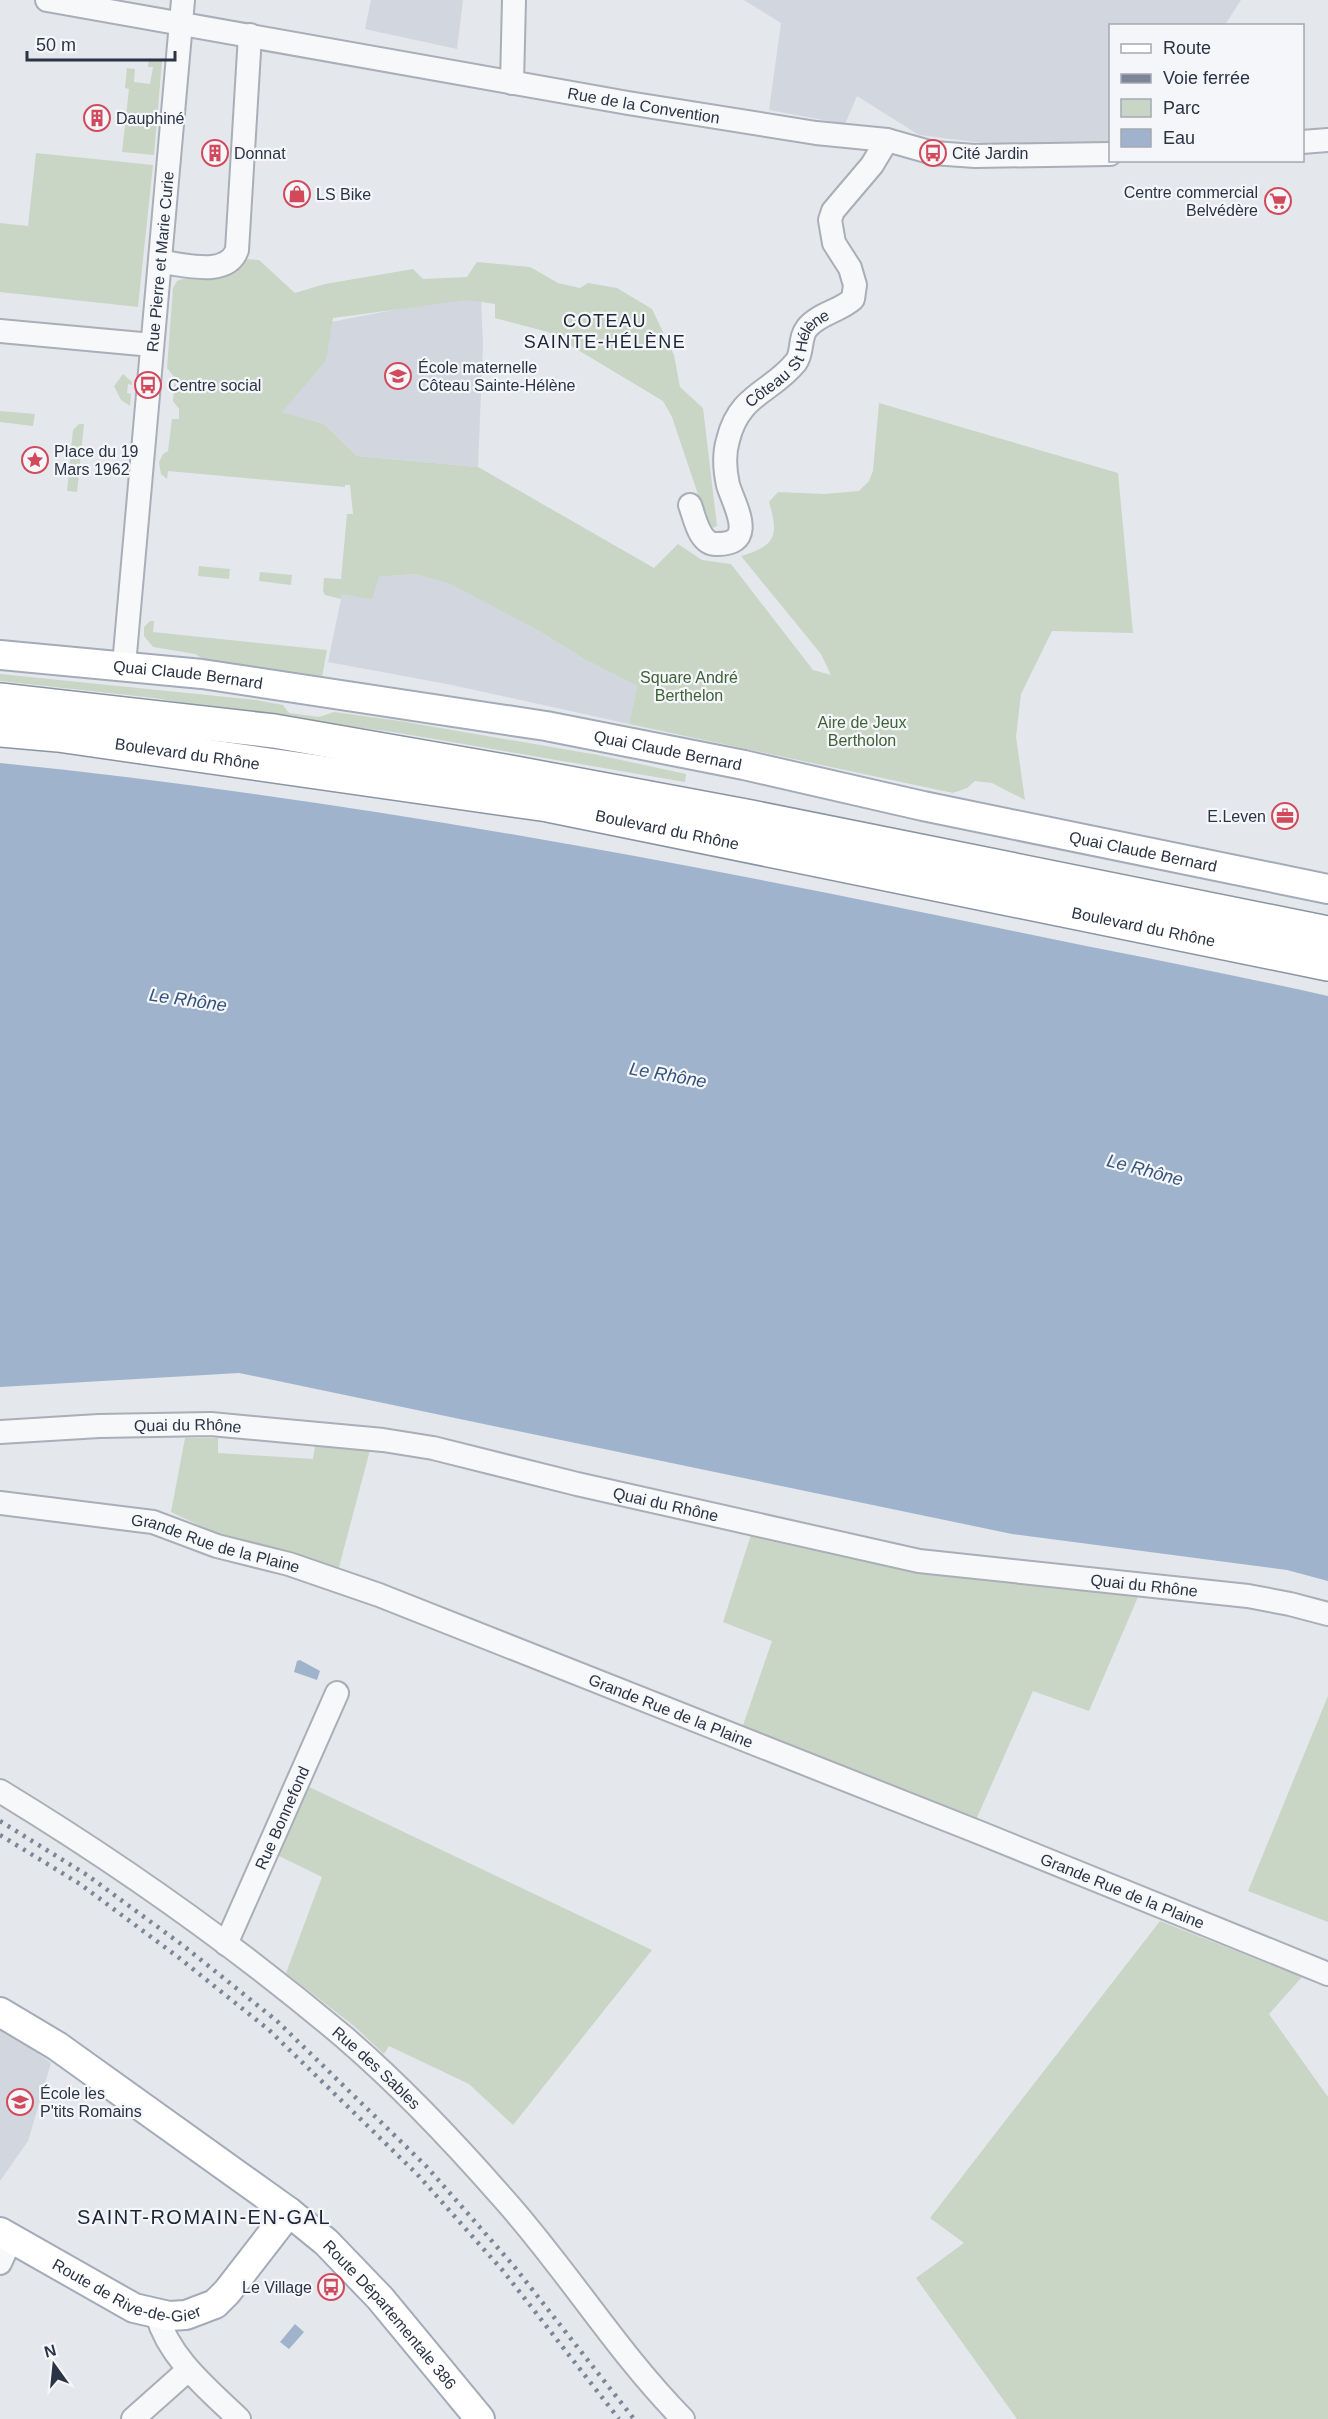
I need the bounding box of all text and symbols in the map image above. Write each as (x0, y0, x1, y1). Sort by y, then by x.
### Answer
scale bar (27, 24, 176, 62)
legend (1109, 24, 1304, 162)
text: 50 m (36, 35, 76, 55)
text: Route (1163, 38, 1211, 58)
text: Voie ferrée (1163, 68, 1250, 88)
street label: Rue de la Convention (566, 84, 721, 127)
text: Parc (1163, 98, 1200, 118)
building icon: Dauphiné (82, 103, 112, 133)
place label: Dauphiné (116, 110, 185, 127)
text: Eau (1163, 128, 1195, 148)
building icon: Donnat (200, 138, 230, 168)
bus stop icon: Cité Jardin (918, 138, 948, 168)
place label: Donnat (234, 145, 286, 162)
place label: Cité Jardin (952, 145, 1028, 162)
street label: Rue Pierre et Marie Curie (144, 170, 177, 353)
shop icon: LS Bike (282, 179, 312, 209)
place label: Centre commercial Belvédère (1124, 184, 1258, 219)
place label: LS Bike (316, 186, 371, 203)
supermarket icon: Centre commercial Belvédère (1263, 186, 1293, 216)
street label: Côteau St Hélène (742, 306, 832, 411)
district label: COTEAU SAINTE-HÉLÈNE (524, 311, 686, 352)
place label: École maternelle Côteau Sainte-Hélène (418, 358, 576, 394)
school or university icon: École maternelle Côteau Sainte-Hélène (383, 361, 413, 391)
bus stop icon: Centre social (133, 370, 163, 400)
place label: Centre social (168, 377, 261, 394)
place label: Place du 19 Mars 1962 (54, 443, 139, 478)
place icon: Place du 19 Mars 1962 (20, 445, 50, 475)
street label: Quai Claude Bernard (112, 658, 264, 692)
park label: Square André Berthelon (640, 669, 738, 704)
park label: Aire de Jeux Bertholon (818, 714, 906, 749)
street label: Quai Claude Bernard (592, 728, 743, 773)
street label: Boulevard du Rhône (114, 735, 261, 773)
office icon: E.Leven (1270, 801, 1300, 831)
street label: Boulevard du Rhône (594, 807, 741, 853)
place label: E.Leven (1207, 808, 1266, 825)
street label: Quai Claude Bernard (1068, 828, 1218, 875)
street label: Boulevard du Rhône (1070, 904, 1217, 950)
water label: Le Rhône (148, 985, 228, 1015)
water label: Le Rhône (628, 1058, 708, 1092)
water label: Le Rhône (1105, 1150, 1185, 1190)
street label: Quai du Rhône (134, 1416, 242, 1436)
street label: Quai du Rhône (611, 1484, 720, 1525)
street label: Grande Rue de la Plaine (130, 1511, 302, 1576)
street label: Quai du Rhône (1090, 1571, 1199, 1600)
street label: Grande Rue de la Plaine (586, 1671, 756, 1751)
street label: Rue Bonnefond (252, 1764, 313, 1872)
street label: Grande Rue de la Plaine (1038, 1850, 1207, 1932)
street label: Rue des Sables (329, 2023, 424, 2112)
place label: École les P'tits Romains (40, 2084, 142, 2120)
school or university icon: École les P'tits Romains (5, 2087, 35, 2117)
district label: SAINT-ROMAIN-EN-GAL (77, 2206, 331, 2228)
street label: Route Départementale 386 (320, 2237, 460, 2393)
street label: Route de Rive-de-Gier (49, 2256, 204, 2325)
bus stop icon: Le Village (316, 2272, 346, 2302)
place label: Le Village (242, 2279, 312, 2296)
north arrow (24, 2335, 84, 2395)
text: N (42, 2341, 58, 2361)

